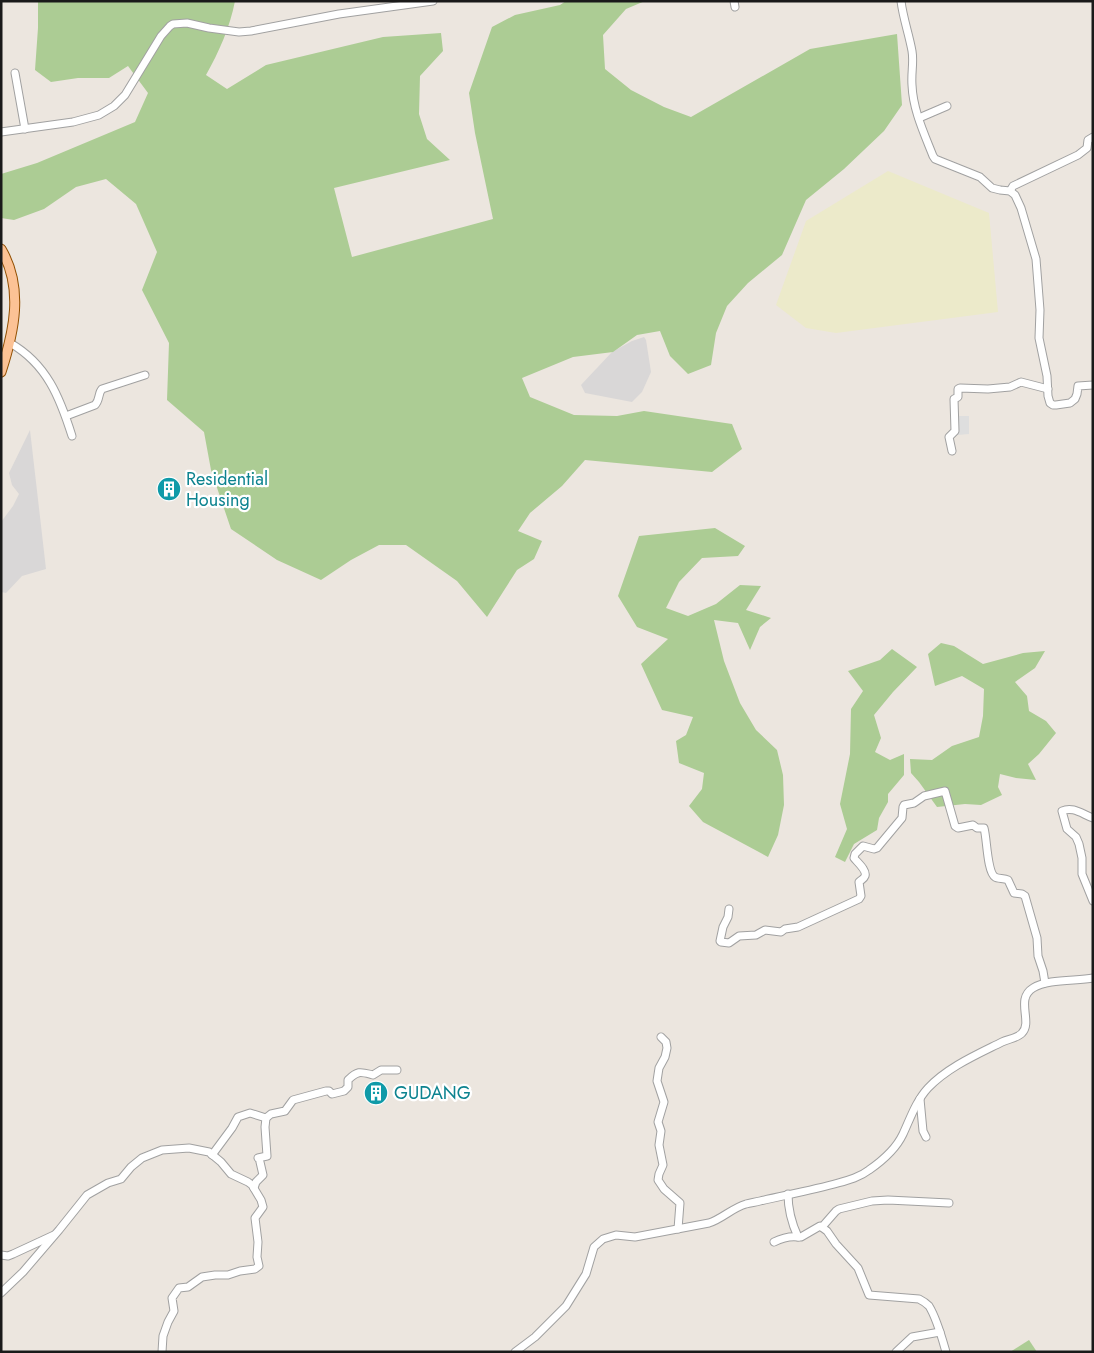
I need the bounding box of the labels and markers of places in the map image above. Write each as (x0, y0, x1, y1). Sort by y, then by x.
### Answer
place label: Residential Housing (186, 466, 268, 513)
building icon: Residential Housing (156, 476, 182, 502)
building icon: GUDANG (363, 1080, 389, 1106)
place label: GUDANG (394, 1080, 471, 1106)

